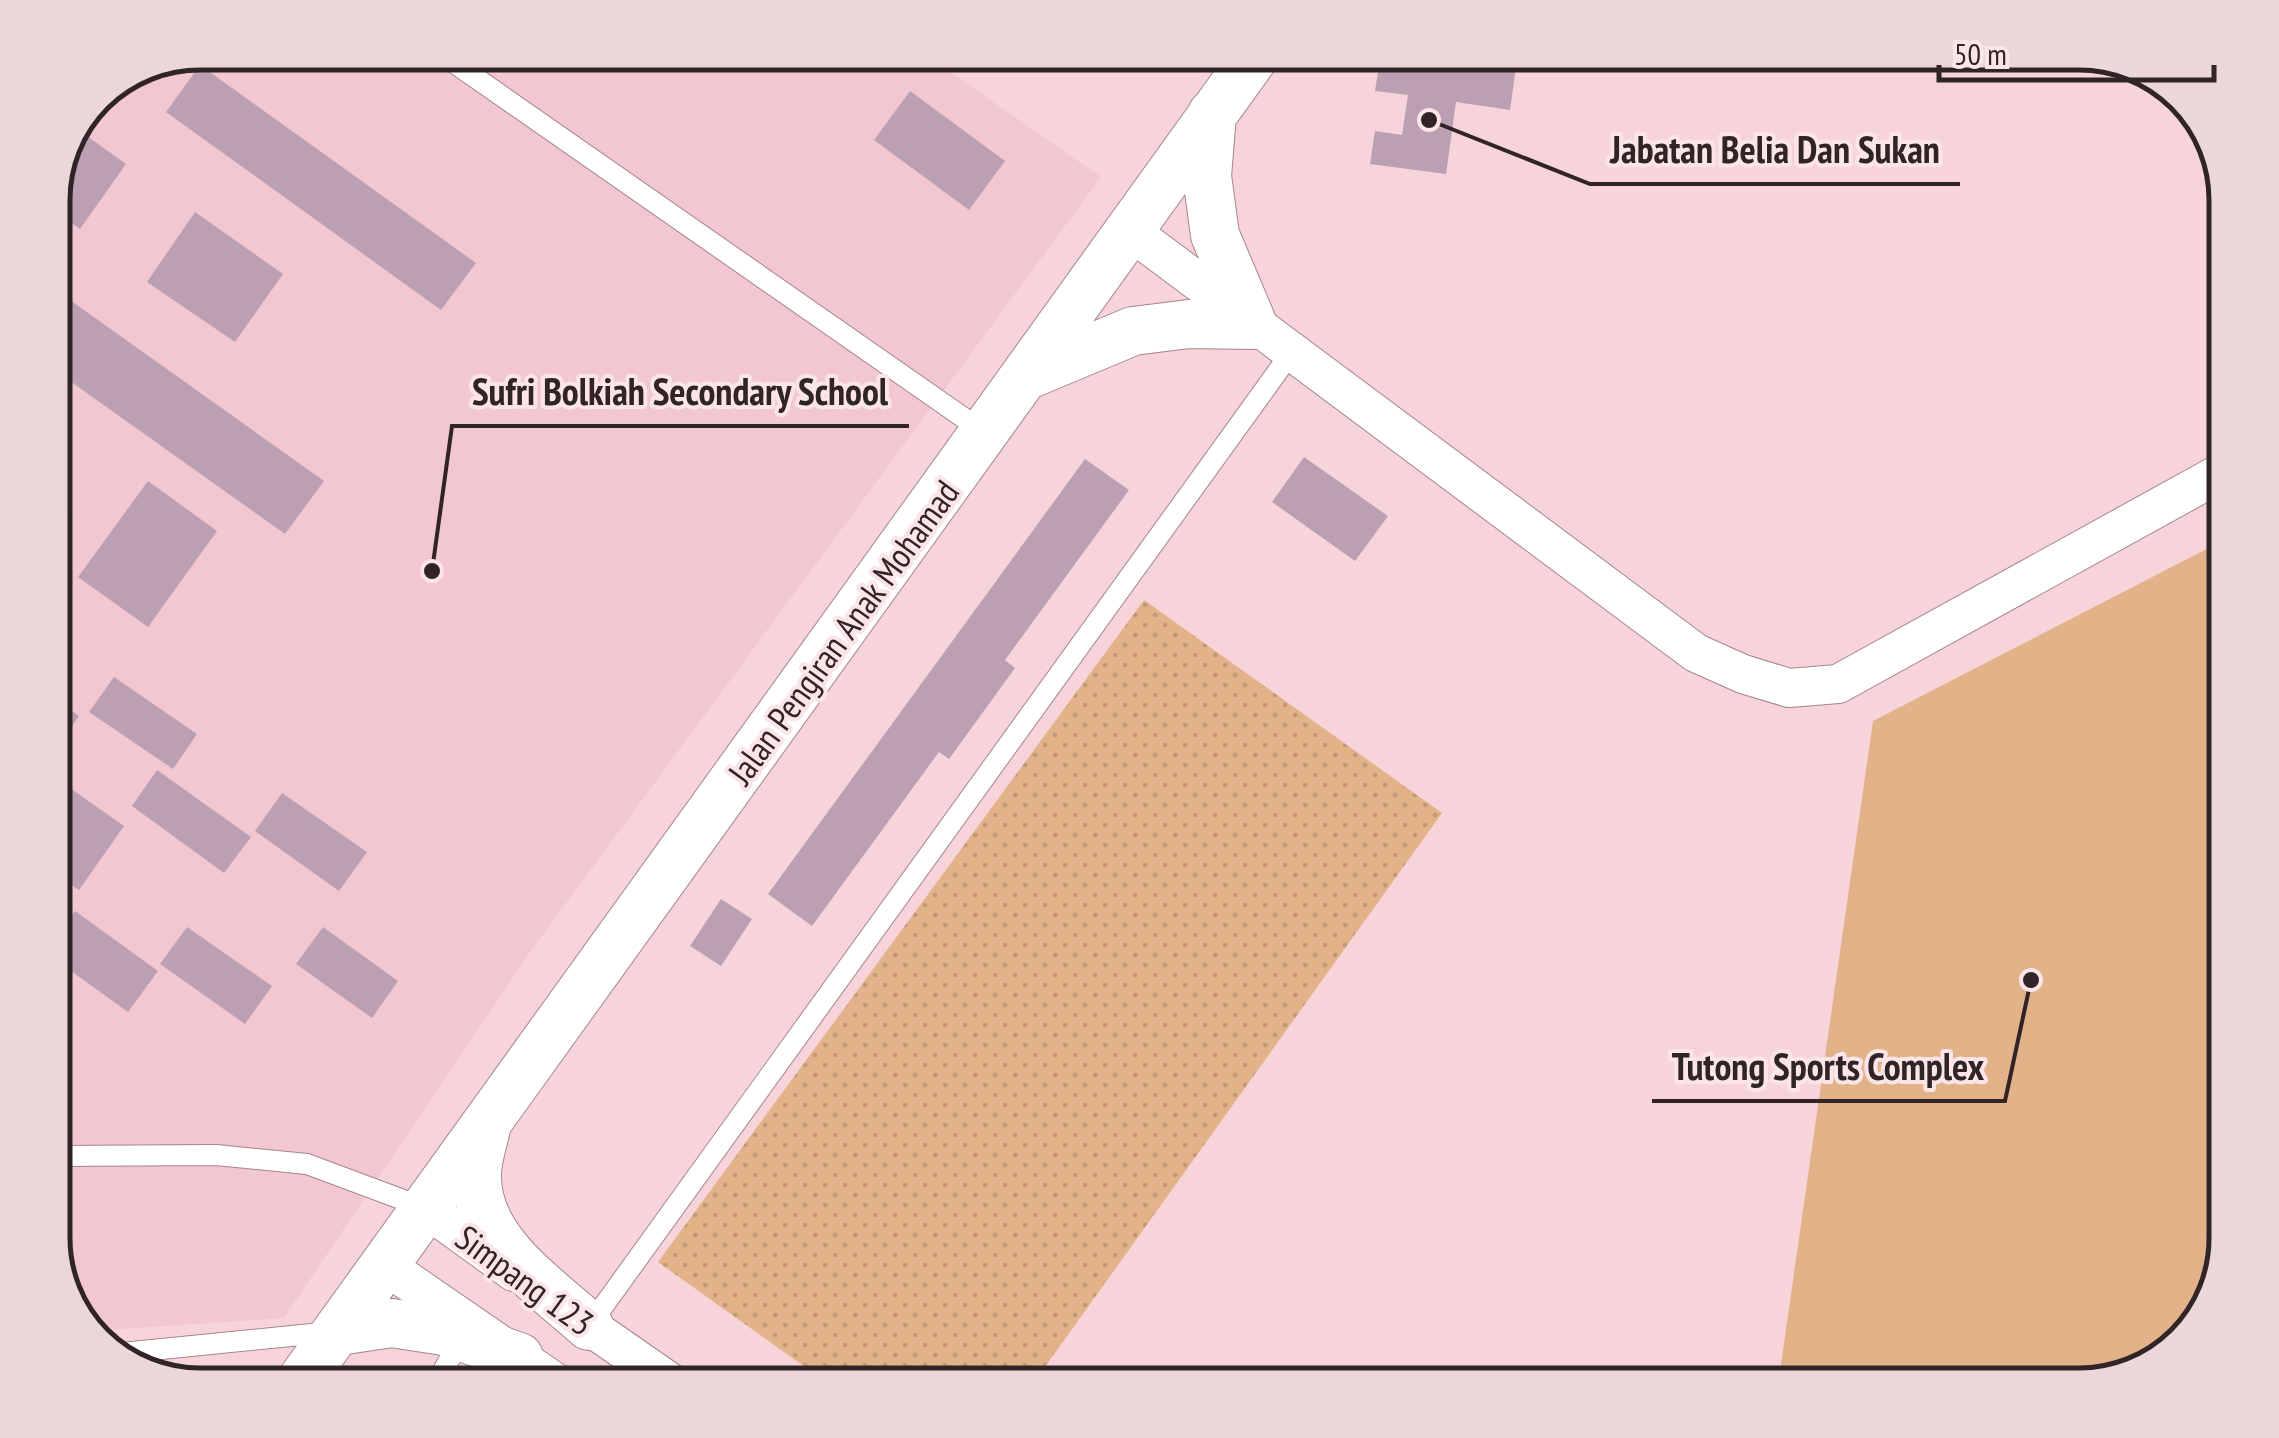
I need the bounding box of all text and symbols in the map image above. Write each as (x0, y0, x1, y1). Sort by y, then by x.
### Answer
scale bar (1939, 20, 2214, 82)
text: 50 m (1954, 34, 2007, 73)
callout: Jabatan Belia Dan Sukan (1590, 116, 1960, 184)
text: Jabatan Belia Dan Sukan (1609, 124, 1940, 173)
callout: Sufri Bolkiah Secondary School (452, 358, 909, 426)
text: Sufri Bolkiah Secondary School (472, 366, 889, 415)
street label: Jalan Pengiran Anak Mohamad (717, 471, 969, 794)
callout: Tutong Sports Complex (1652, 1033, 2005, 1101)
text: Tutong Sports Complex (1672, 1041, 1985, 1090)
street label: Simpang 123 (447, 1214, 603, 1346)

